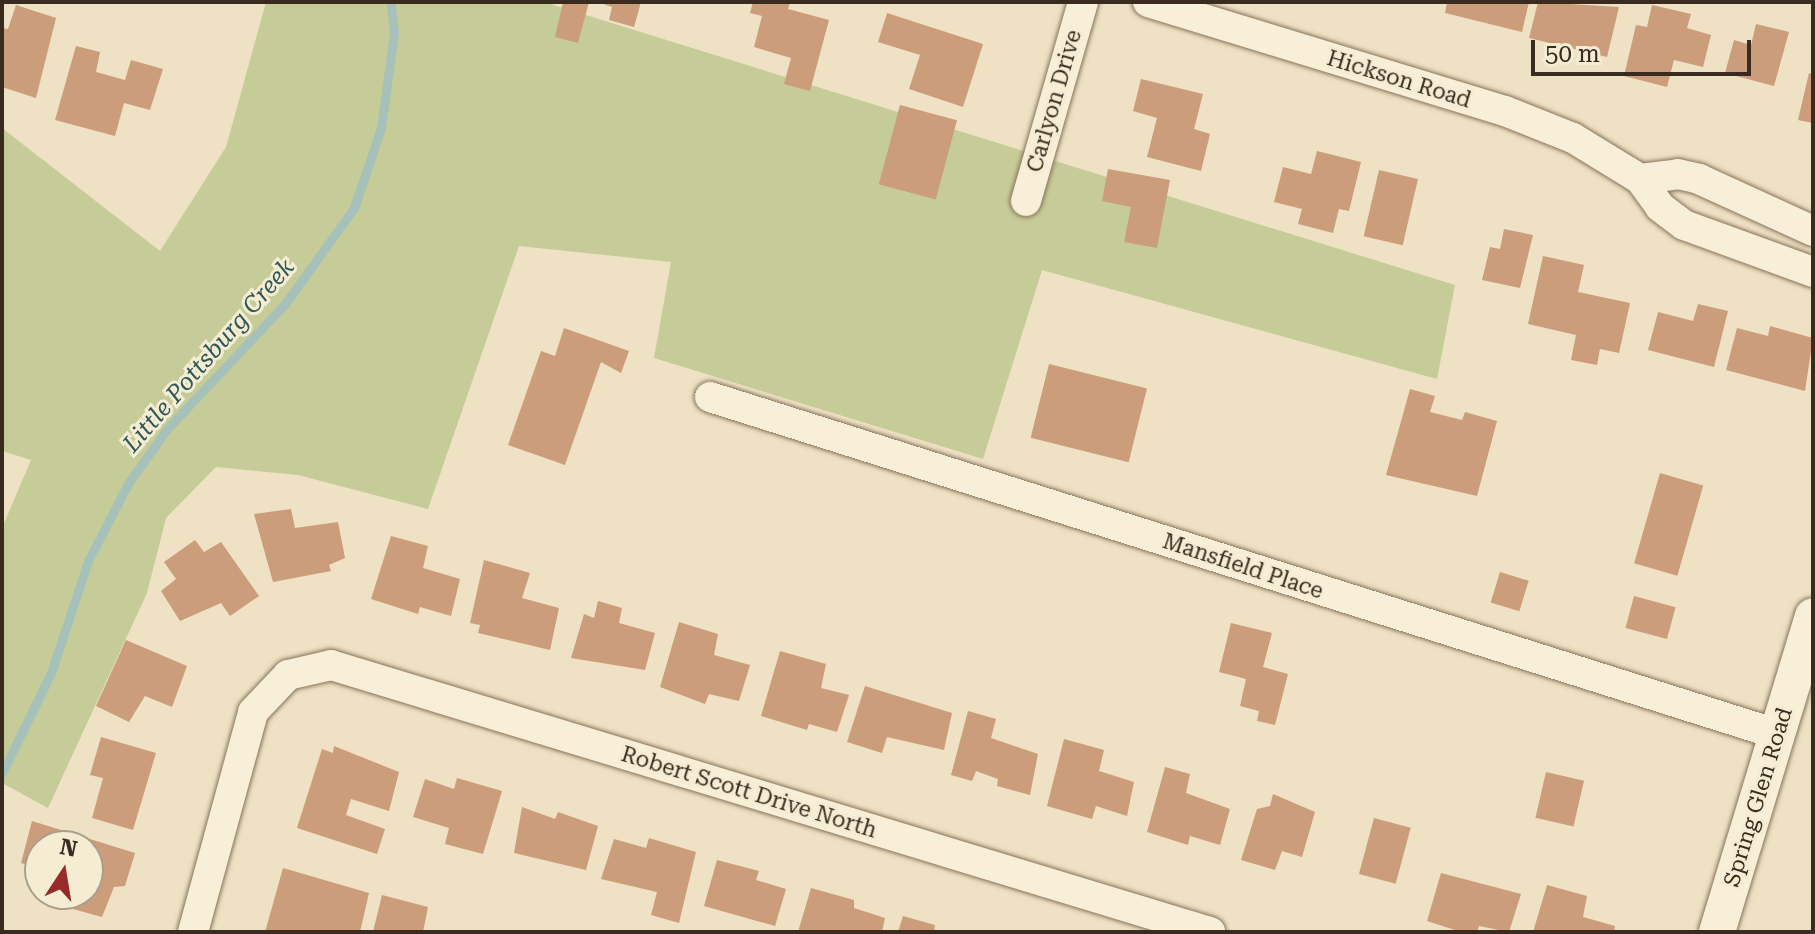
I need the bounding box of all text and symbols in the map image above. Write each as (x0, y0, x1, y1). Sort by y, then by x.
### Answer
scale bar (1535, 24, 1755, 74)
street label: Carlyon Drive (1021, 27, 1087, 175)
text: 50 m (1545, 40, 1600, 68)
street label: Hickson Road (1324, 45, 1474, 113)
water label: Little Pottsburg Creek (117, 254, 301, 458)
street label: Mansfield Place (1159, 528, 1327, 604)
street label: Spring Glen Road (1718, 704, 1798, 890)
street label: Robert Scott Drive North (618, 741, 880, 843)
north arrow (24, 830, 104, 910)
text: N (58, 834, 80, 862)

